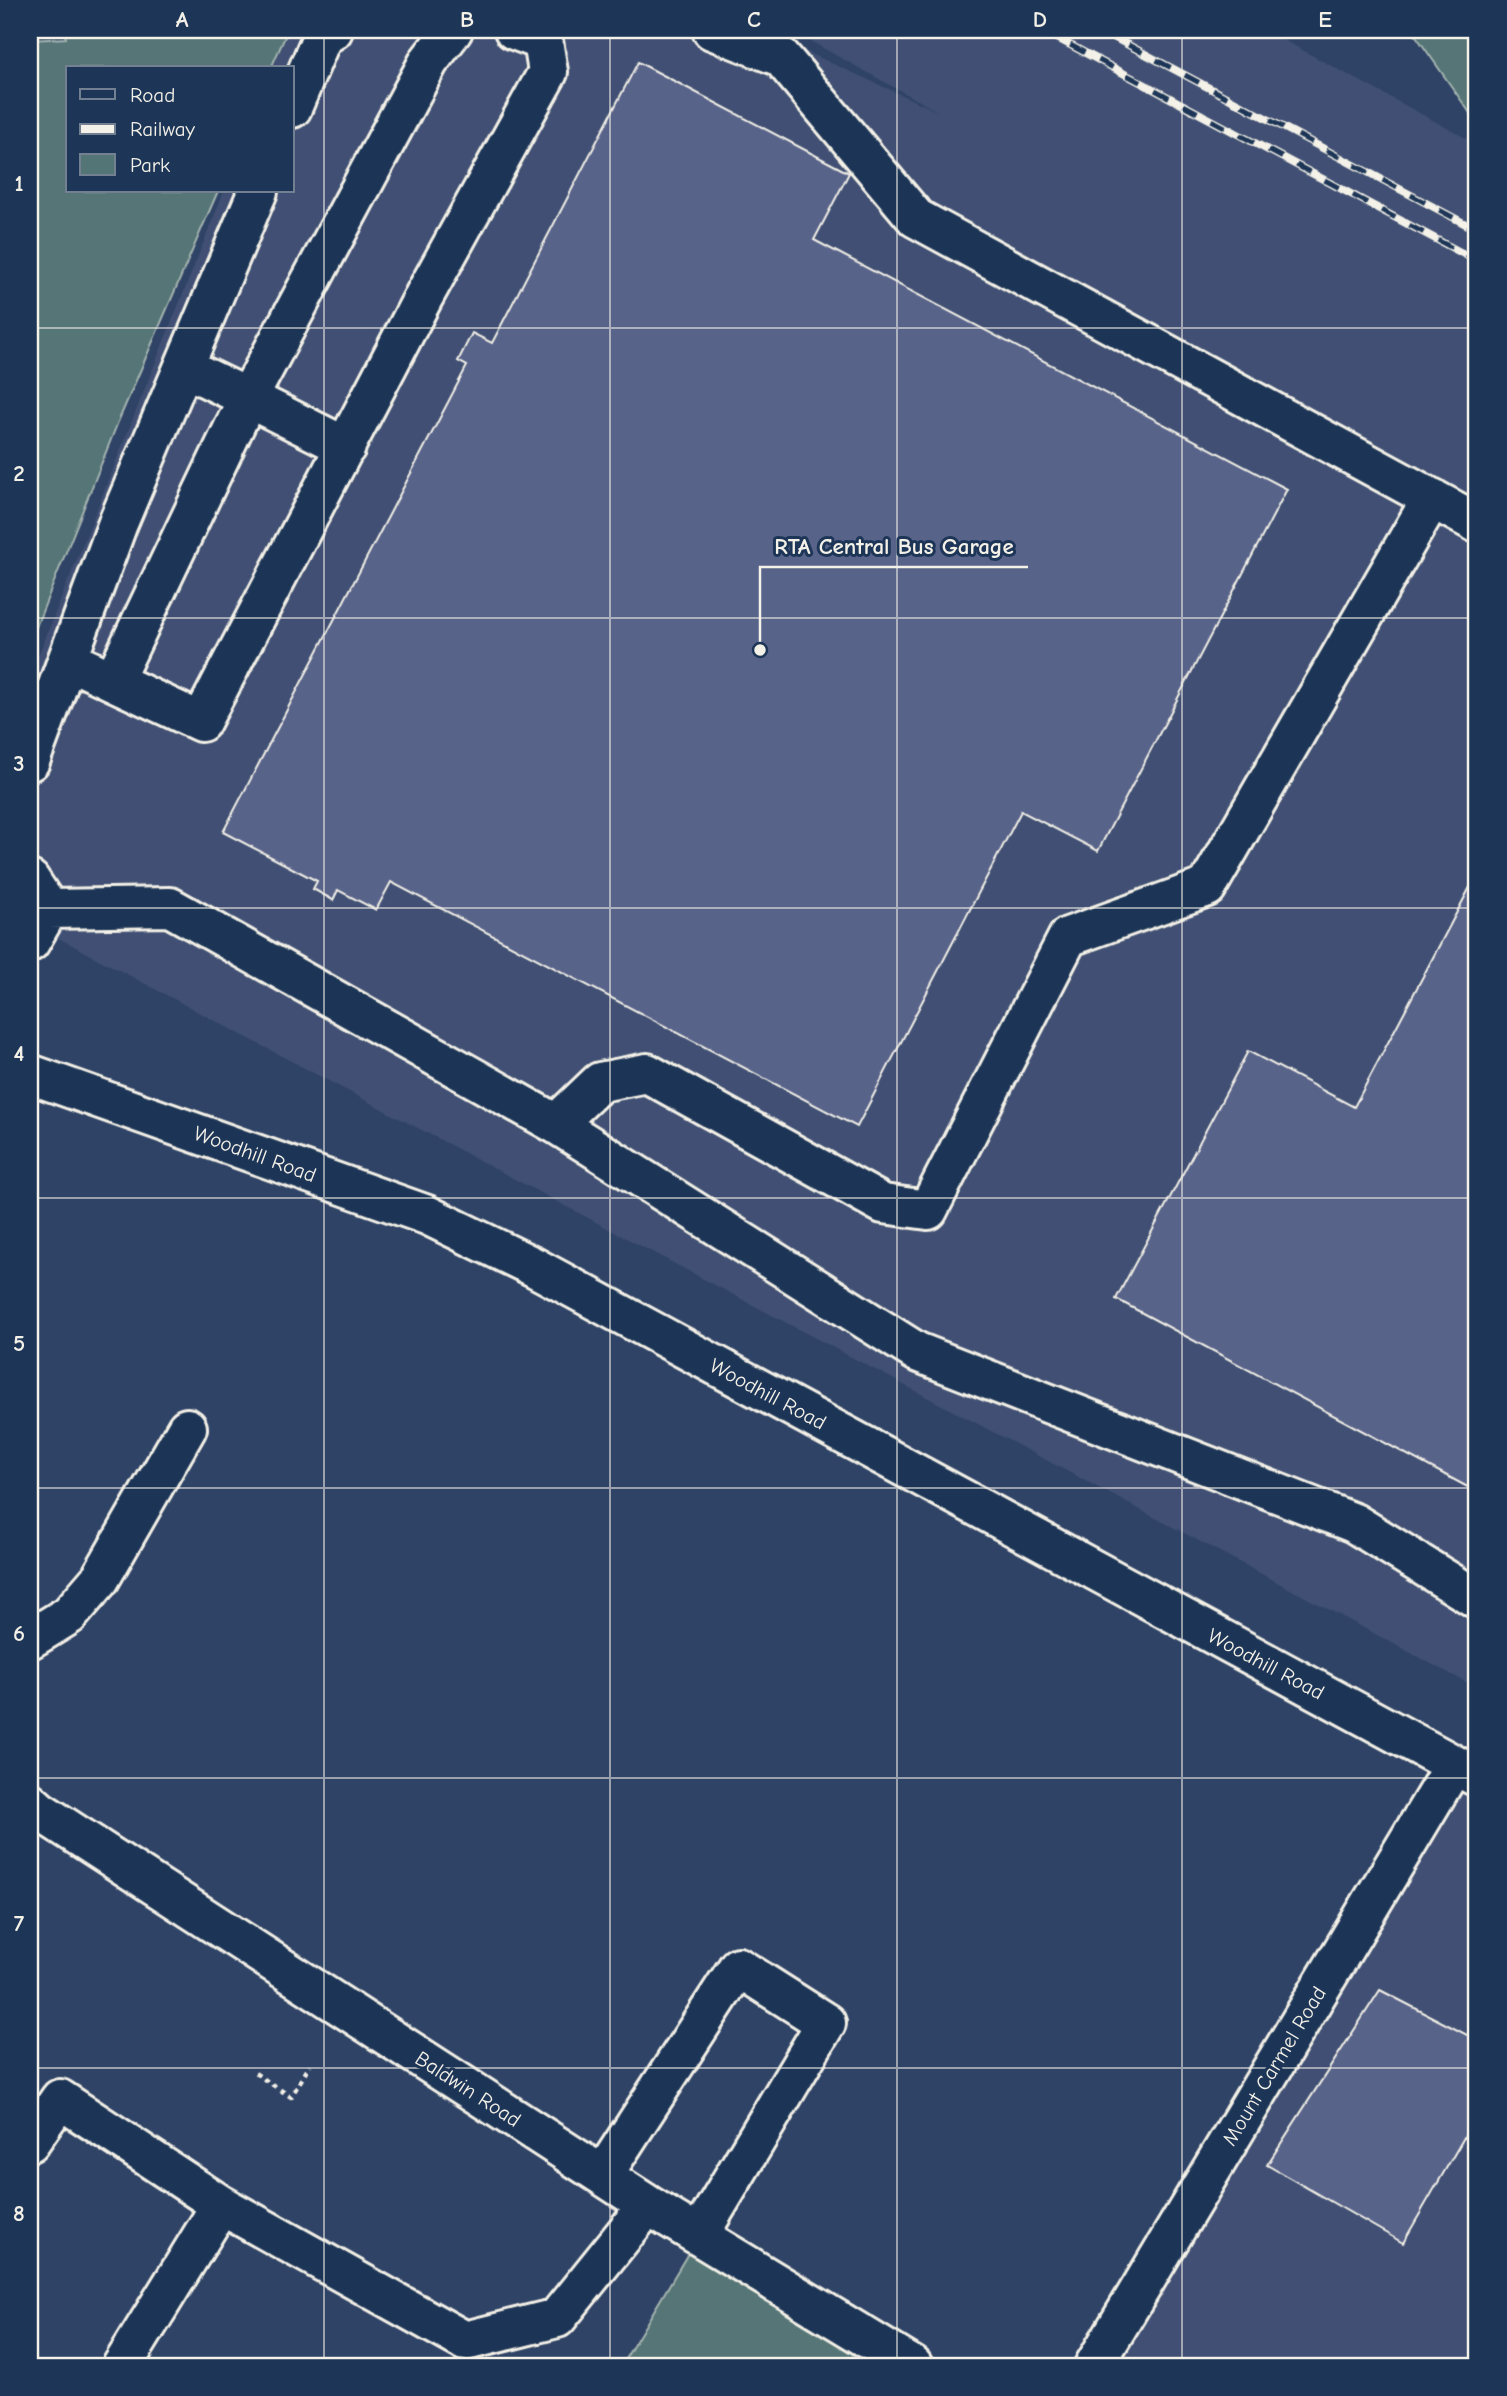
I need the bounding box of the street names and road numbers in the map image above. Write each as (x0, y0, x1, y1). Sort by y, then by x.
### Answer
street label: Woodhill Road (191, 1121, 319, 1187)
street label: Woodhill Road (706, 1353, 830, 1435)
street label: Woodhill Road (1204, 1623, 1328, 1705)
street label: Mount Carmel Road (1217, 1982, 1331, 2150)
street label: Baldwin Road (411, 2046, 525, 2132)

